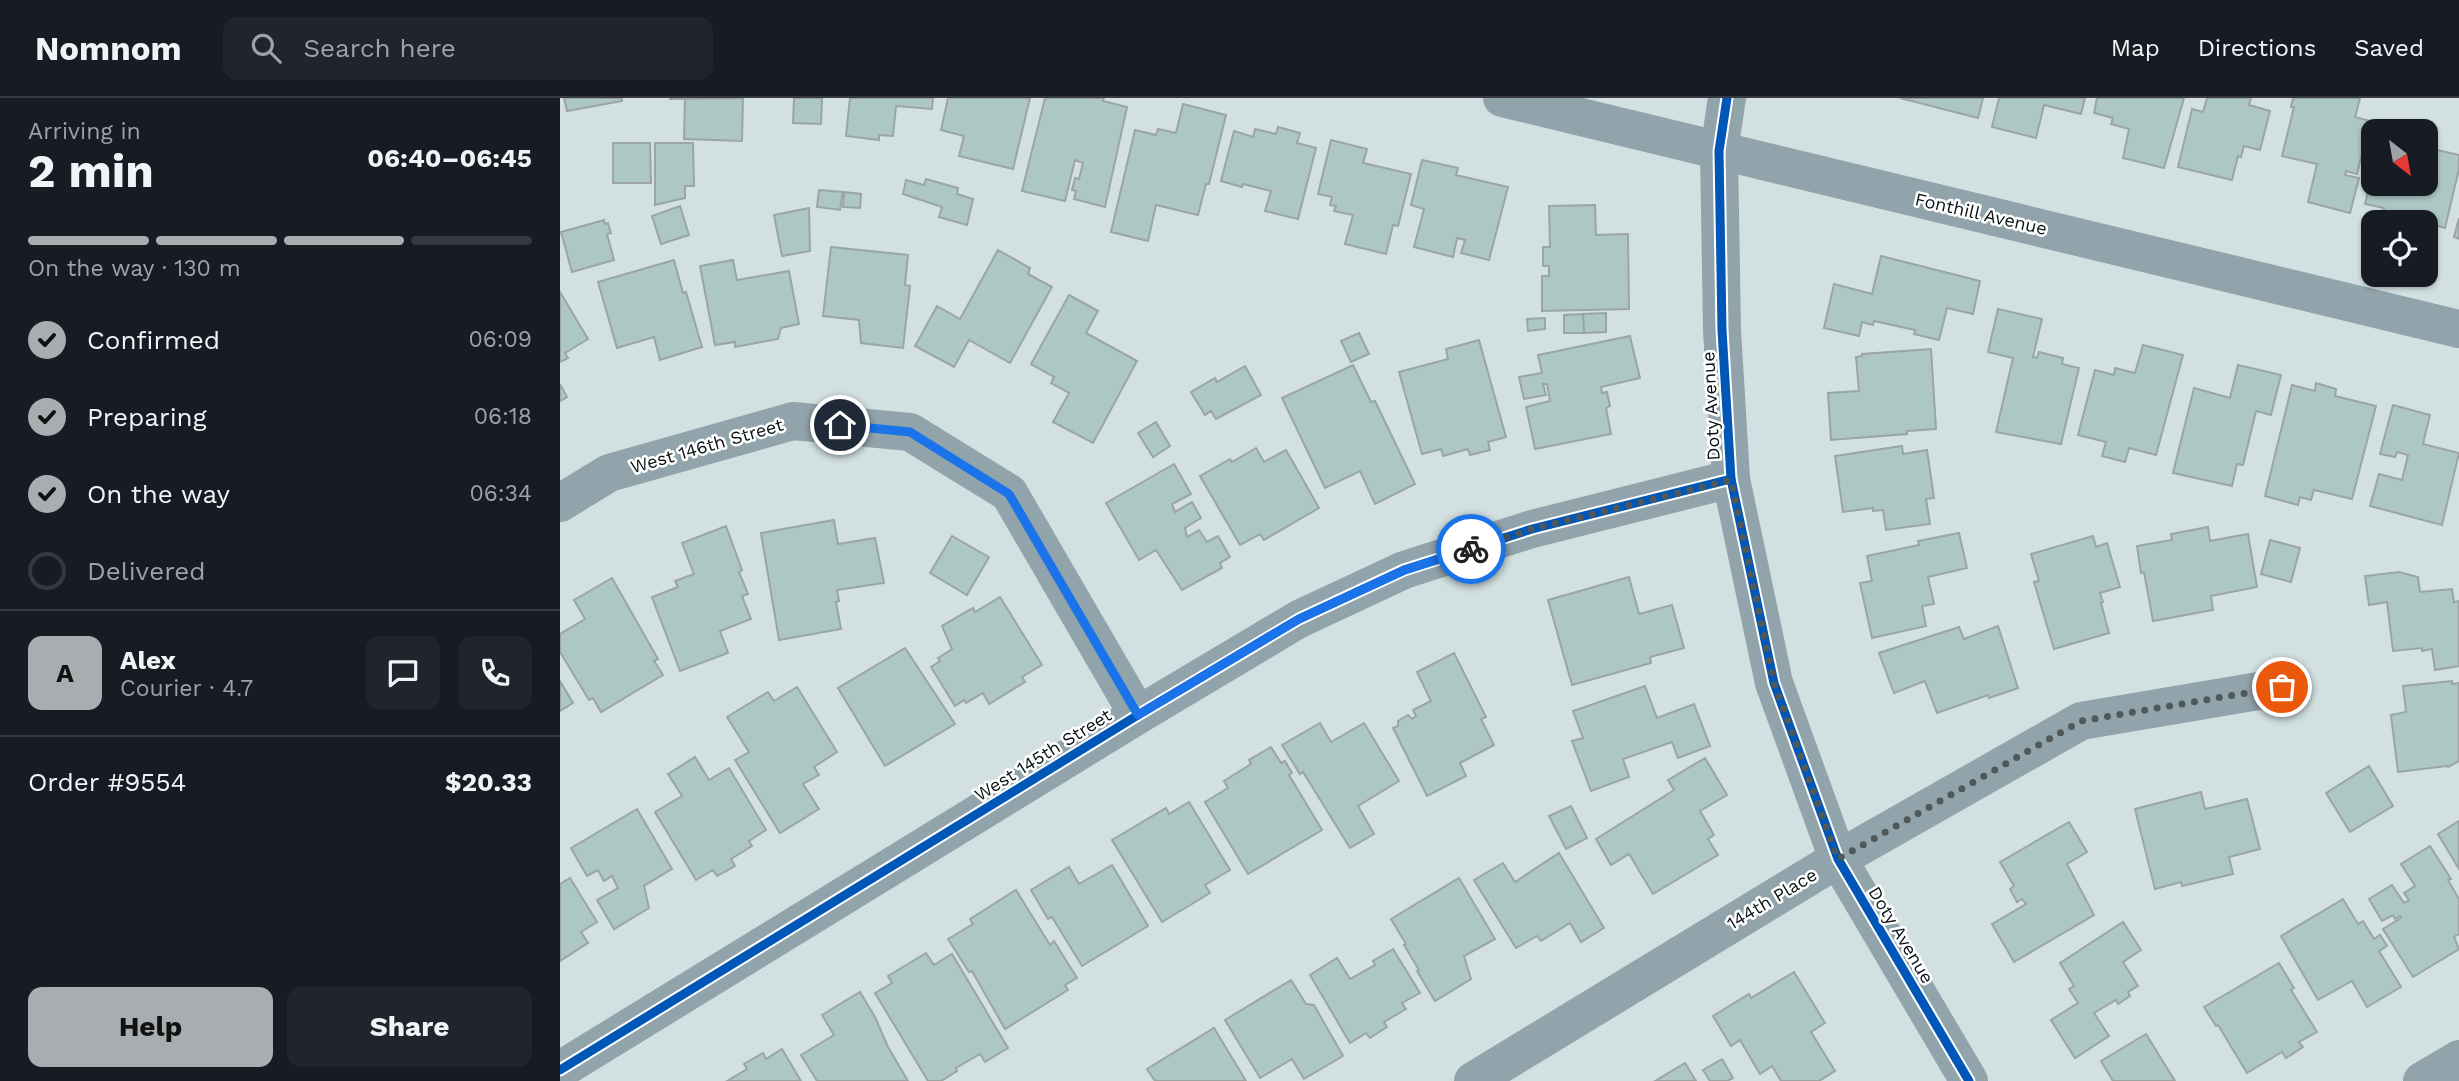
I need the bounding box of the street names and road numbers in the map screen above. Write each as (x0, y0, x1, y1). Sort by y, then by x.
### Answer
street label: Fonthill Avenue (1913, 188, 2049, 239)
street label: Doty Avenue (1697, 351, 1724, 461)
street label: West 146th Street (628, 414, 786, 477)
street label: West 145th Street (970, 704, 1115, 805)
street label: 144th Place (1723, 864, 1820, 934)
street label: Doty Avenue (1864, 883, 1939, 987)

